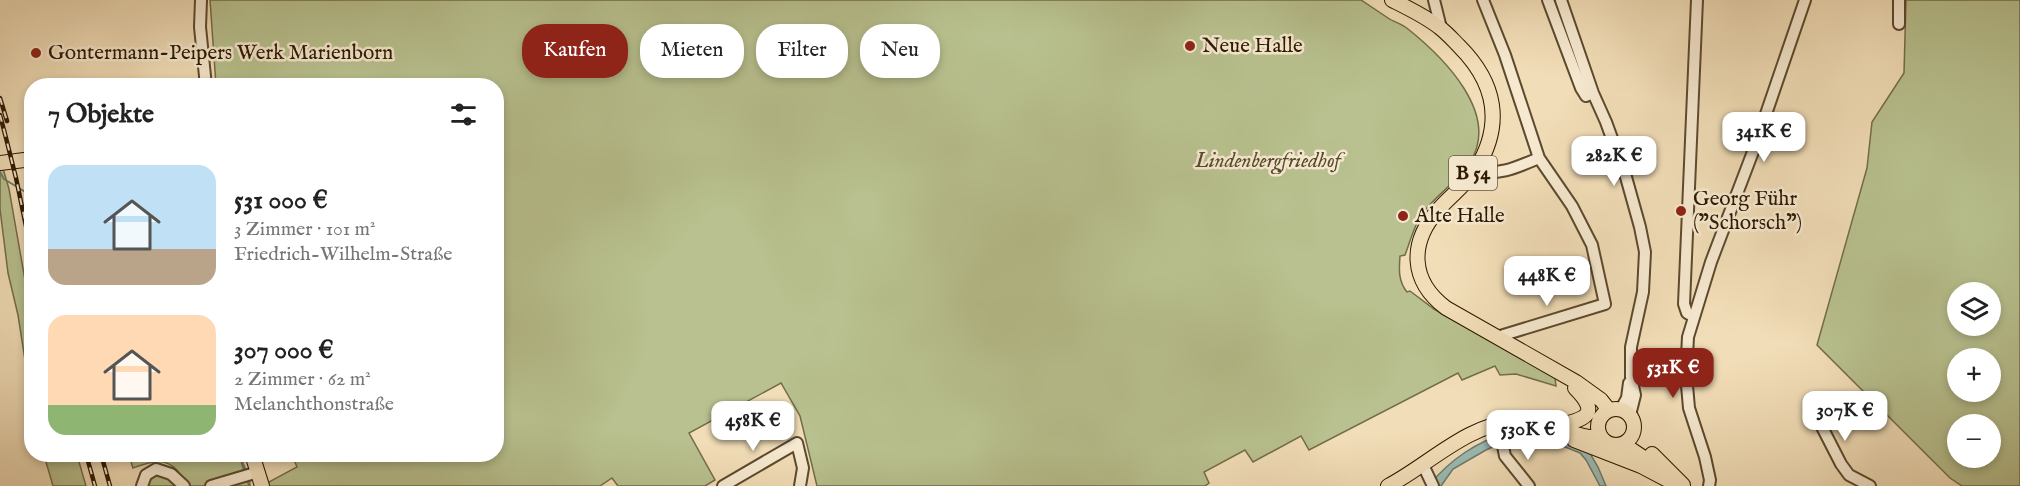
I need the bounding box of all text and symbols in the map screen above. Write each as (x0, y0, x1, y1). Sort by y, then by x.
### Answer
chip: Kaufen (522, 24, 628, 78)
chip: Mieten (640, 24, 744, 78)
chip: Filter (756, 24, 848, 78)
chip: Neu (860, 24, 940, 78)
place label: Neue Halle (1202, 33, 1303, 60)
marker: Neue Halle (1183, 39, 1197, 53)
place label: Gontermann-Peipers Werk Marienborn (48, 40, 393, 67)
marker: Gontermann-Peipers Werk Marienborn (29, 46, 43, 60)
text: 7 Objekte (48, 98, 154, 131)
icon: filters (447, 98, 480, 131)
pin: 341K € (1715, 112, 1813, 163)
text: 341K € (1736, 119, 1792, 144)
pin: 282K € (1565, 136, 1663, 187)
text: 282K € (1585, 143, 1643, 168)
park label: Lindenbergfriedhof (1194, 148, 1345, 175)
road number: B 54 (1449, 156, 1497, 190)
text: 531 000 € (234, 184, 328, 217)
place label: Georg Führ ("Schorsch") (1693, 186, 1802, 237)
icon: home (96, 189, 168, 261)
place label: Alte Halle (1414, 203, 1505, 230)
marker: Georg Führ ("Schorsch") (1674, 204, 1688, 218)
marker: Alte Halle (1396, 209, 1410, 223)
text: 3 Zimmer · 101 m² (234, 217, 376, 242)
text: Friedrich-Wilhelm-Straße (234, 242, 453, 267)
pin: 448K € (1498, 256, 1596, 307)
text: 448K € (1518, 263, 1576, 288)
map controls (1947, 282, 2001, 468)
button: layers (1947, 282, 2001, 336)
text: 307 000 € (234, 334, 334, 367)
icon: home (96, 339, 168, 411)
pin: 531K € (1624, 348, 1722, 399)
button: + (1947, 348, 2001, 402)
text: 531K € (1647, 355, 1699, 380)
text: 2 Zimmer · 62 m² (234, 367, 371, 392)
pin: 307K € (1796, 391, 1894, 442)
text: Melanchthonstraße (234, 392, 394, 417)
text: 307K € (1816, 398, 1874, 423)
pin: 458K € (704, 401, 802, 452)
text: 458K € (725, 408, 781, 433)
pin: 530K € (1479, 410, 1577, 461)
button: − (1947, 414, 2001, 468)
text: 530K € (1500, 417, 1556, 442)

